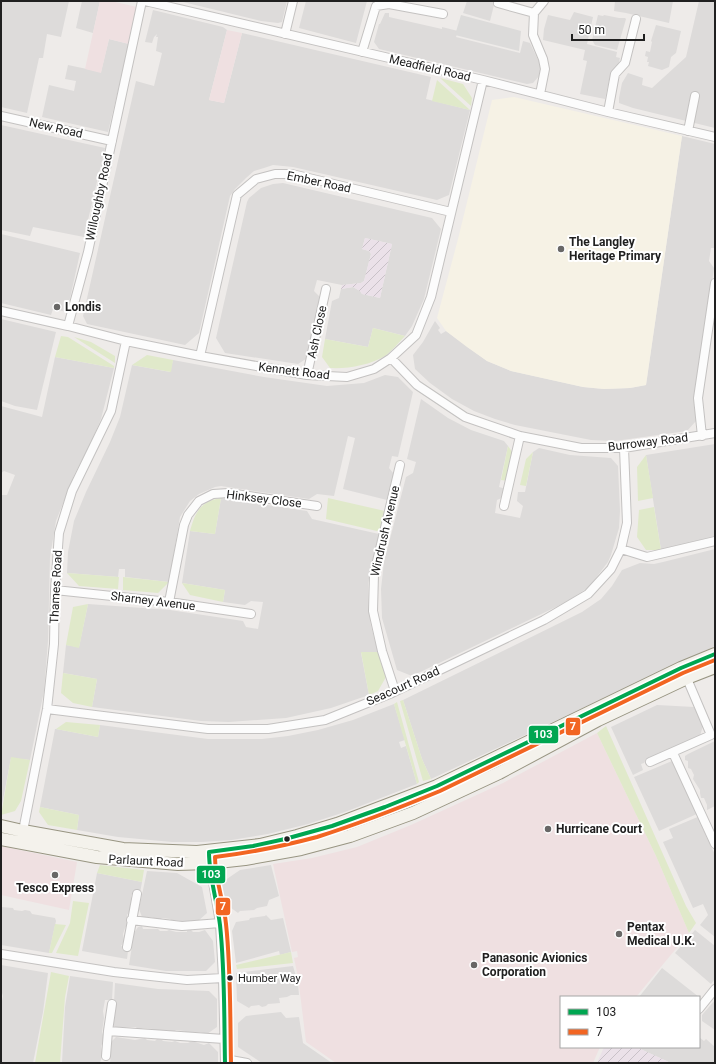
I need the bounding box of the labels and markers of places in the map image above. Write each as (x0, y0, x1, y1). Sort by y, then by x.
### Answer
place label: The Langley Heritage Primary (569, 235, 662, 263)
marker: The Langley Heritage Primary (556, 244, 566, 254)
place label: Londis (65, 300, 101, 314)
marker: Londis (52, 302, 62, 312)
place label: Hurricane Court (556, 822, 642, 836)
marker: Hurricane Court (543, 824, 553, 834)
unlabelled marker (282, 834, 292, 844)
marker: Tesco Express (50, 870, 60, 880)
place label: Tesco Express (16, 881, 94, 895)
place label: Pentax Medical U.K. (627, 920, 695, 948)
marker: Pentax Medical U.K. (614, 929, 624, 939)
place label: Panasonic Avionics Corporation (482, 951, 587, 979)
marker: Panasonic Avionics Corporation (469, 960, 479, 970)
place label: Humber Way (238, 972, 302, 985)
marker: Humber Way (225, 973, 235, 983)

